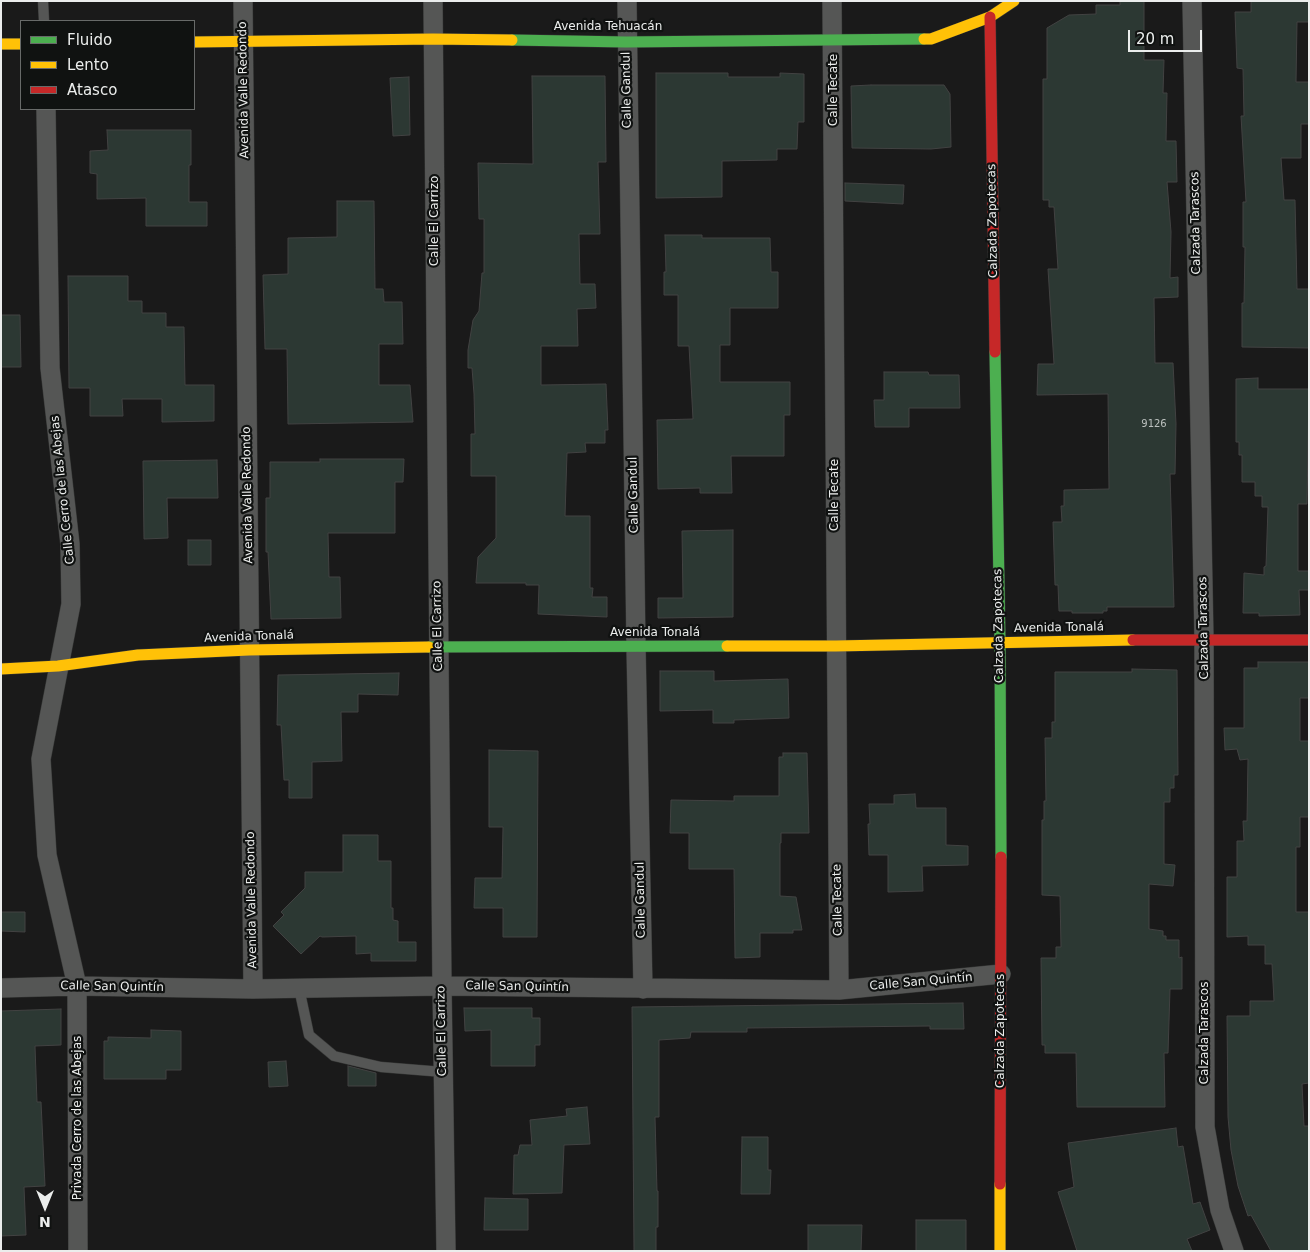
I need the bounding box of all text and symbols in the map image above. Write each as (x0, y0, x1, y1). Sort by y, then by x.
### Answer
legend (20, 20, 195, 110)
street label: Avenida Tehuacán (554, 20, 662, 34)
scale bar (1130, 20, 1204, 52)
street label: Avenida Valle Redondo (236, 21, 252, 159)
text: 20 m (1136, 30, 1174, 48)
text: Fluido (67, 31, 112, 49)
street label: Calle Gandul (619, 52, 635, 128)
street label: Calle Tecate (827, 54, 841, 126)
text: Lento (67, 56, 109, 74)
text: Atasco (67, 81, 117, 99)
street label: Calzada Zapotecas (985, 164, 1001, 278)
street label: Calzada Tarascos (1188, 171, 1204, 275)
street label: Calle El Carrizo (428, 176, 442, 266)
street label: Calle Cerro de las Abejas (48, 415, 78, 565)
house number: 9126 (1141, 418, 1167, 430)
street label: Avenida Valle Redondo (240, 426, 256, 564)
street label: Calle Gandul (626, 457, 642, 533)
street label: Calle Tecate (828, 459, 842, 531)
street label: Calzada Zapotecas (991, 569, 1007, 683)
street label: Calzada Tarascos (1196, 576, 1212, 680)
street label: Calle El Carrizo (430, 581, 446, 671)
street label: Avenida Tonalá (1014, 620, 1104, 636)
street label: Avenida Tonalá (610, 626, 700, 640)
street label: Avenida Tonalá (204, 628, 294, 646)
street label: Avenida Valle Redondo (244, 831, 260, 969)
street label: Calle Gandul (633, 862, 649, 938)
street label: Calle Tecate (830, 864, 846, 936)
street label: Calle San Quintín (869, 970, 973, 994)
street label: Calzada Zapotecas (994, 974, 1008, 1088)
street label: Calle San Quintín (60, 979, 164, 995)
street label: Calle San Quintín (465, 979, 569, 995)
street label: Calzada Tarascos (1198, 982, 1212, 1084)
street label: Calle El Carrizo (434, 986, 450, 1076)
street label: Privada Cerro de las Abejas (71, 1036, 85, 1200)
north arrow (20, 1182, 70, 1232)
text: N (39, 1214, 51, 1230)

